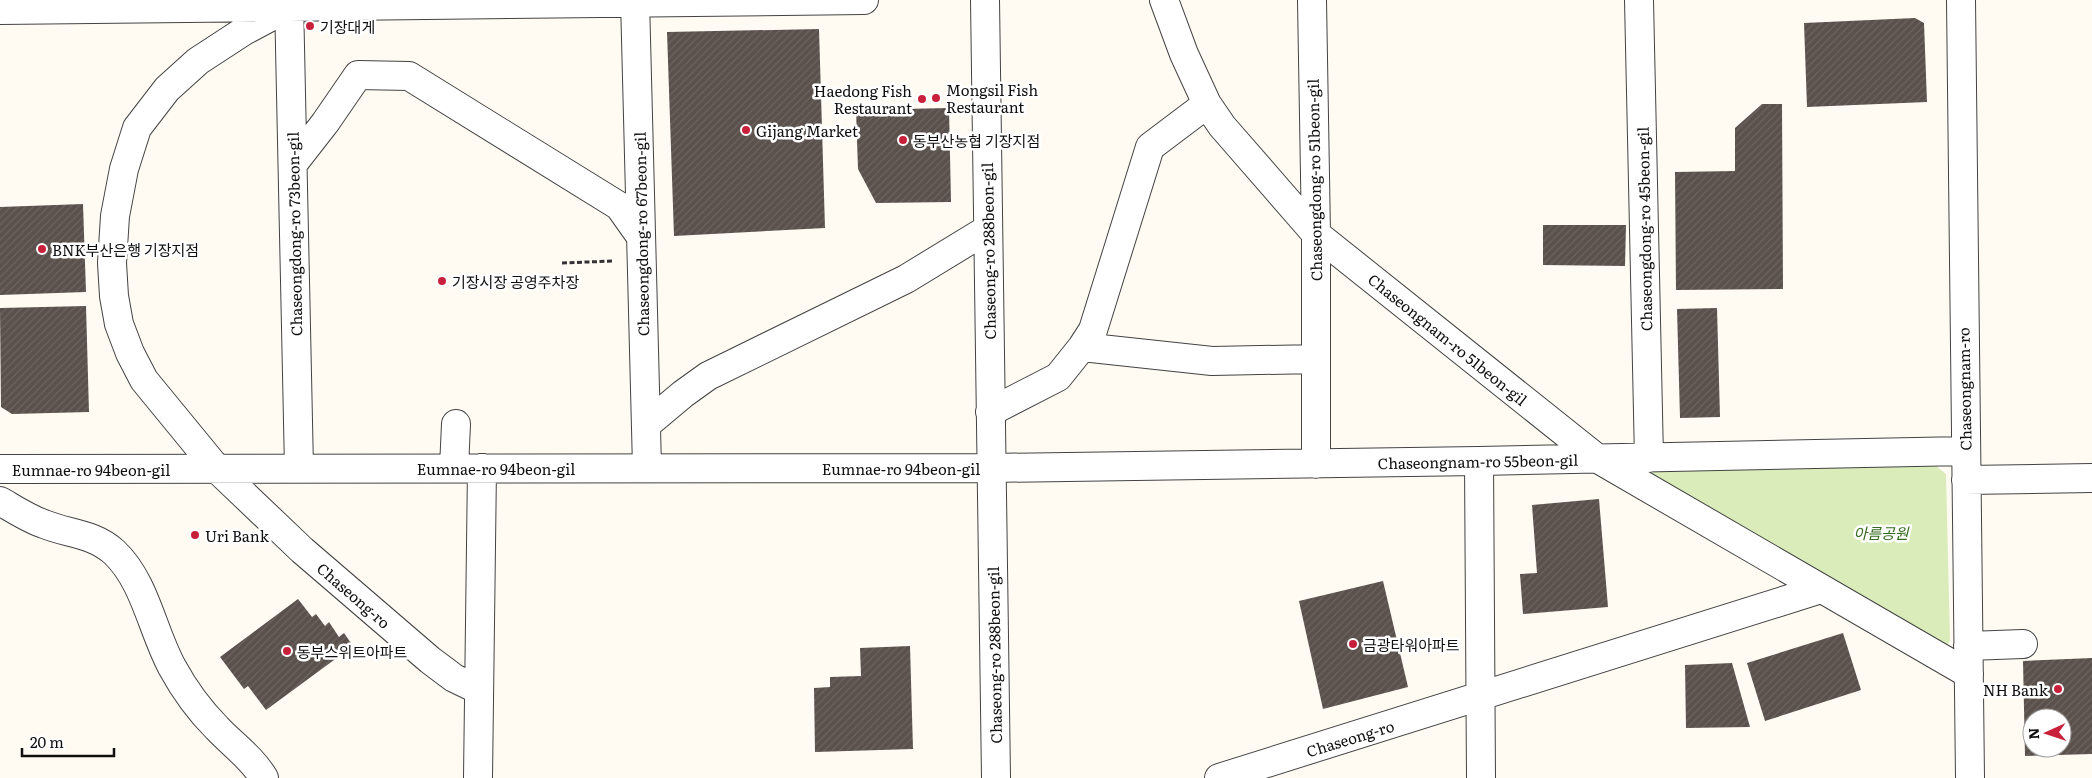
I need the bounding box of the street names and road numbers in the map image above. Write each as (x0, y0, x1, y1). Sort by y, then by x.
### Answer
street label: Chaseongdong-ro 51beon-gil (1301, 79, 1327, 281)
street label: Chaseongdong-ro 45beon-gil (1631, 127, 1657, 331)
street label: Chaseongdong-ro 73beon-gil (281, 132, 307, 336)
street label: Chaseongdong-ro 67beon-gil (628, 132, 654, 336)
street label: Chaseong-ro 288beon-gil (975, 162, 1001, 340)
street label: Chaseongnam-ro 51beon-gil (1363, 267, 1533, 411)
street label: Chaseongnam-ro (1951, 327, 1977, 451)
street label: Chaseongnam-ro 55beon-gil (1378, 448, 1578, 474)
street label: Eumnae-ro 94beon-gil (417, 457, 575, 480)
street label: Eumnae-ro 94beon-gil (822, 457, 980, 480)
street label: Eumnae-ro 94beon-gil (12, 458, 170, 481)
street label: Chaseong-ro (312, 557, 396, 634)
street label: Chaseong-ro 288beon-gil (981, 566, 1007, 744)
street label: Chaseong-ro (1303, 714, 1397, 762)

